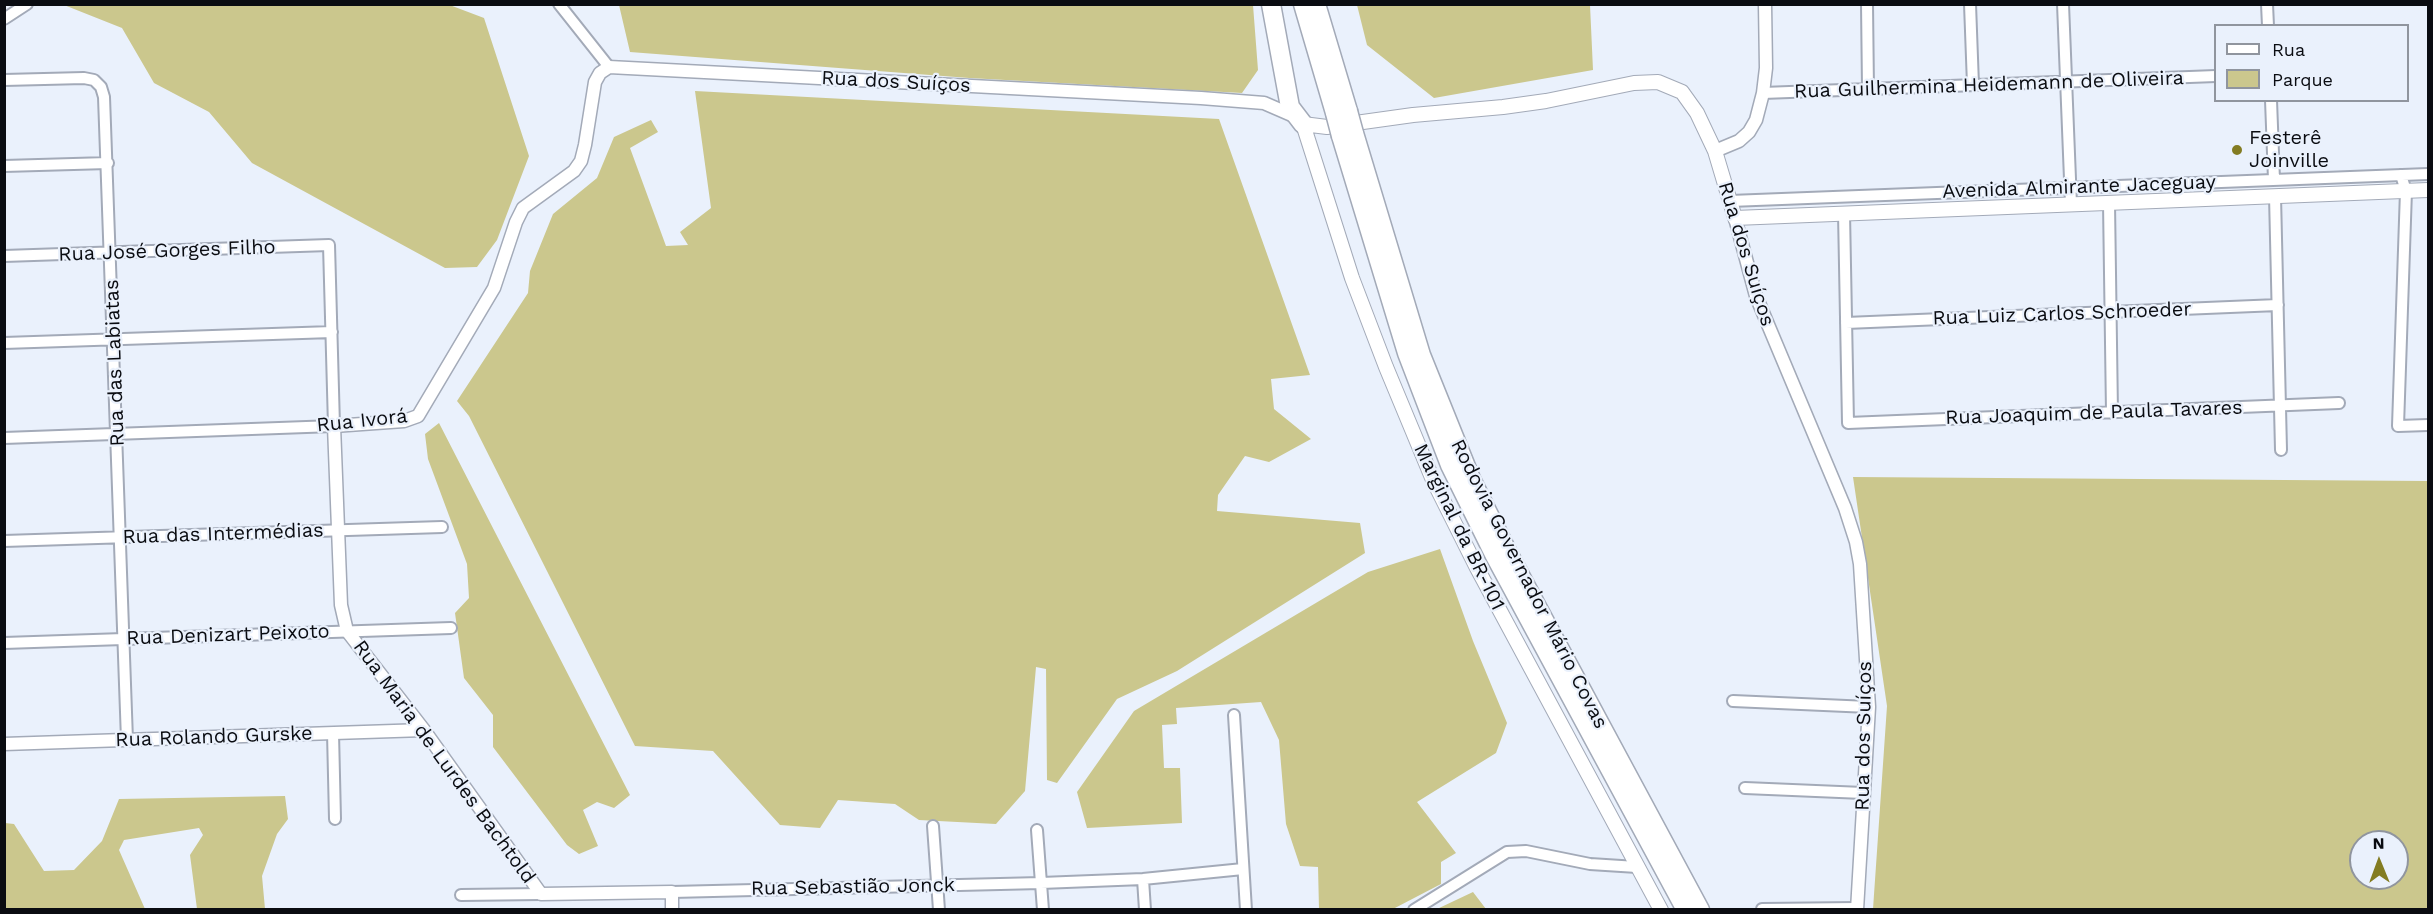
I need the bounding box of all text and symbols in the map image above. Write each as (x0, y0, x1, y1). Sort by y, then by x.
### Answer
legend (2214, 24, 2409, 102)
text: Rua (2272, 39, 2305, 60)
street label: Rua dos Suíços (821, 66, 971, 98)
street label: Rua Guilhermina Heidemann de Oliveira (1794, 66, 2184, 104)
text: Parque (2272, 69, 2333, 90)
place label: Festerê Joinville (2249, 126, 2329, 173)
marker: Festerê Joinville (2230, 143, 2244, 157)
street label: Avenida Almirante Jaceguay (1942, 170, 2216, 204)
street label: Rua dos Suíços (1713, 179, 1779, 329)
street label: Rua José Gorges Filho (58, 235, 276, 267)
street label: Rua das Labiatas (100, 279, 130, 447)
street label: Rua Luiz Carlos Schroeder (1932, 297, 2192, 331)
street label: Rua Joaquim de Paula Tavares (1945, 396, 2243, 430)
street label: Rua Ivorá (315, 404, 409, 438)
street label: Rodovia Governador Mário Covas (1445, 435, 1613, 733)
street label: Marginal da BR-101 (1408, 440, 1510, 614)
street label: Rua das Intermédias (122, 518, 324, 550)
street label: Rua Denizart Peixoto (126, 619, 330, 651)
street label: Rua Maria de Lurdes Bachtold (348, 636, 540, 888)
street label: Rua dos Suíços (1851, 661, 1877, 811)
street label: Rua Rolando Gurske (115, 722, 313, 752)
north arrow (2349, 830, 2409, 890)
text: N (2373, 834, 2385, 853)
street label: Rua Sebastião Jonck (751, 873, 955, 901)

